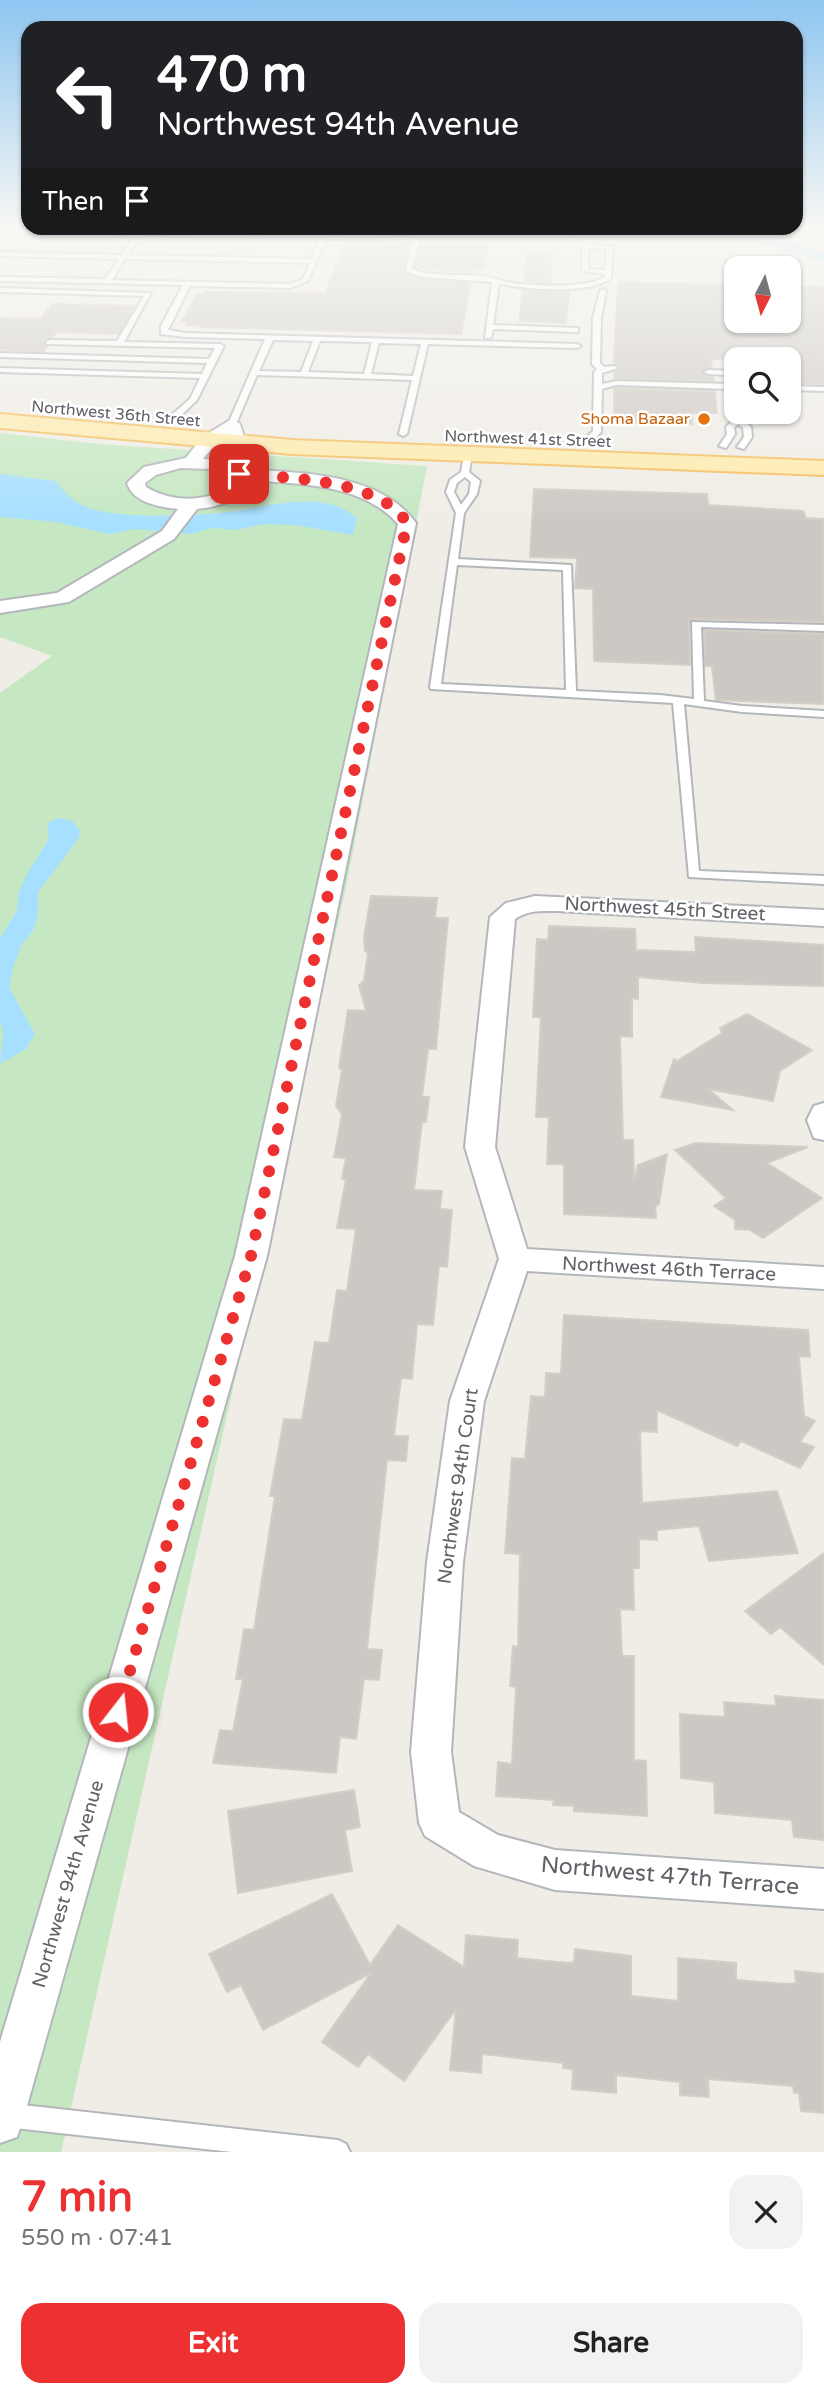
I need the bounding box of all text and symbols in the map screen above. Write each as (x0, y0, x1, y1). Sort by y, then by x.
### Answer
text: 470 m (157, 46, 307, 105)
icon: left (42, 49, 133, 140)
text: Northwest 94th Avenue (157, 106, 519, 144)
icon: arrive (118, 182, 156, 220)
text: Then (42, 186, 104, 217)
north arrow (724, 256, 802, 332)
map controls (724, 256, 801, 424)
button: search (724, 347, 801, 424)
street label: Northwest 36th Street (31, 397, 201, 431)
place label: Shoma Bazaar (581, 409, 691, 429)
marker: Shoma Bazaar (696, 411, 712, 427)
street label: Northwest 41st Street (444, 426, 612, 452)
pin (209, 444, 269, 504)
icon: arrive (220, 455, 258, 493)
street label: Northwest 45th Street (564, 893, 766, 925)
street label: Northwest 46th Terrace (561, 1252, 777, 1286)
street label: Northwest 94th Court (433, 1387, 483, 1585)
position arrow (81, 1675, 155, 1749)
street label: Northwest 94th Avenue (28, 1778, 108, 1990)
street label: Northwest 47th Terrace (540, 1851, 800, 1901)
text: 7 min (21, 2172, 133, 2223)
button: close (729, 2175, 803, 2249)
text: 550 m · 07:41 (21, 2224, 173, 2252)
button: Exit (21, 2303, 405, 2383)
button: Share (419, 2303, 803, 2383)

